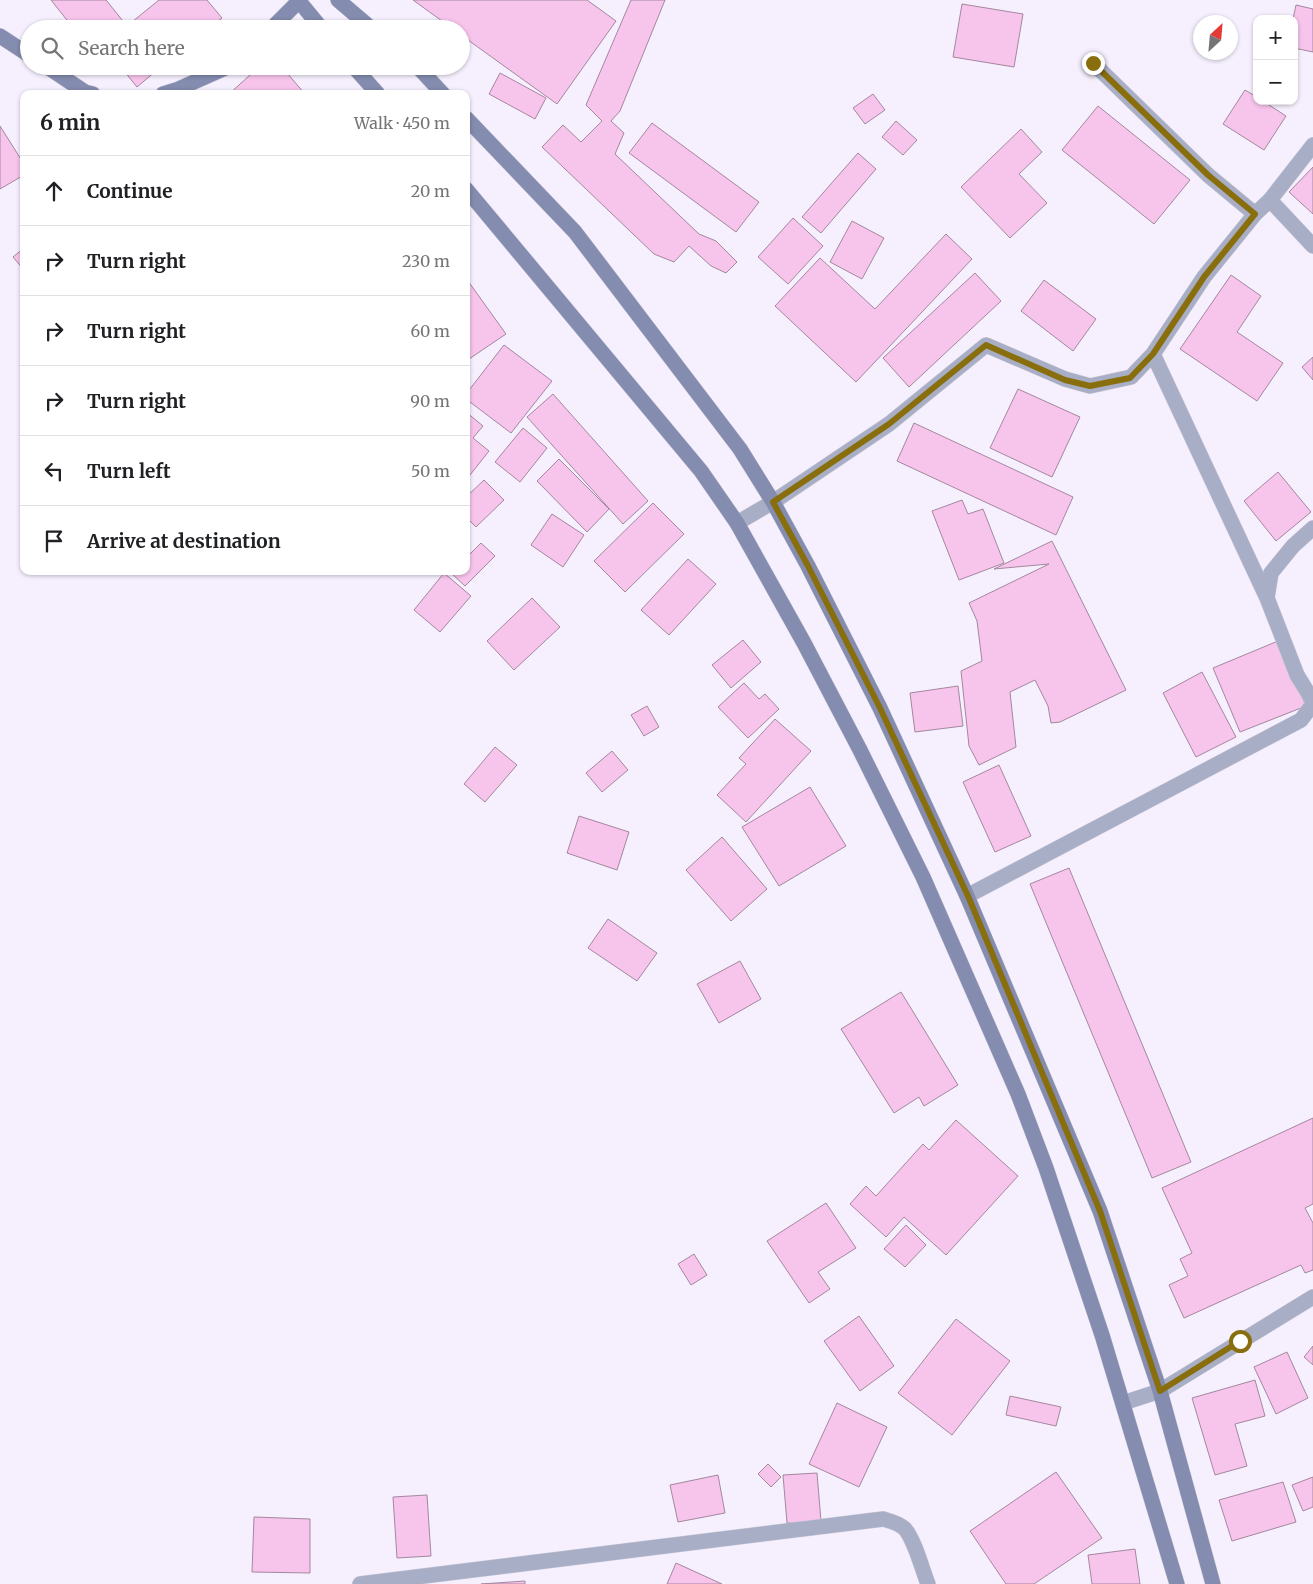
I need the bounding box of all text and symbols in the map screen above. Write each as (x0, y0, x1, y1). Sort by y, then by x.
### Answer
north arrow (1193, 15, 1238, 60)
map controls (1253, 15, 1298, 105)
button: + (1253, 15, 1298, 60)
search box (20, 20, 470, 75)
icon: search (38, 34, 66, 62)
text: Search here (78, 36, 185, 60)
route end (1082, 52, 1105, 75)
button: − (1253, 60, 1298, 105)
text: 6 min (40, 109, 100, 136)
text: Walk · 450 m (354, 113, 450, 133)
icon: ahead (40, 177, 68, 205)
text: Continue (87, 179, 173, 203)
text: 20 m (411, 181, 450, 201)
icon: right (40, 247, 68, 275)
text: Turn right (87, 249, 186, 273)
text: 230 m (402, 251, 450, 271)
icon: right (40, 317, 68, 345)
text: Turn right (87, 319, 186, 343)
text: 60 m (410, 321, 450, 341)
icon: right (40, 387, 68, 415)
text: Turn right (87, 389, 186, 413)
text: 90 m (410, 391, 450, 411)
icon: left (40, 457, 68, 485)
text: Turn left (87, 459, 171, 483)
text: 50 m (411, 461, 450, 481)
icon: arrive (40, 527, 68, 555)
text: Arrive at destination (87, 529, 281, 553)
route start (1229, 1330, 1252, 1353)

